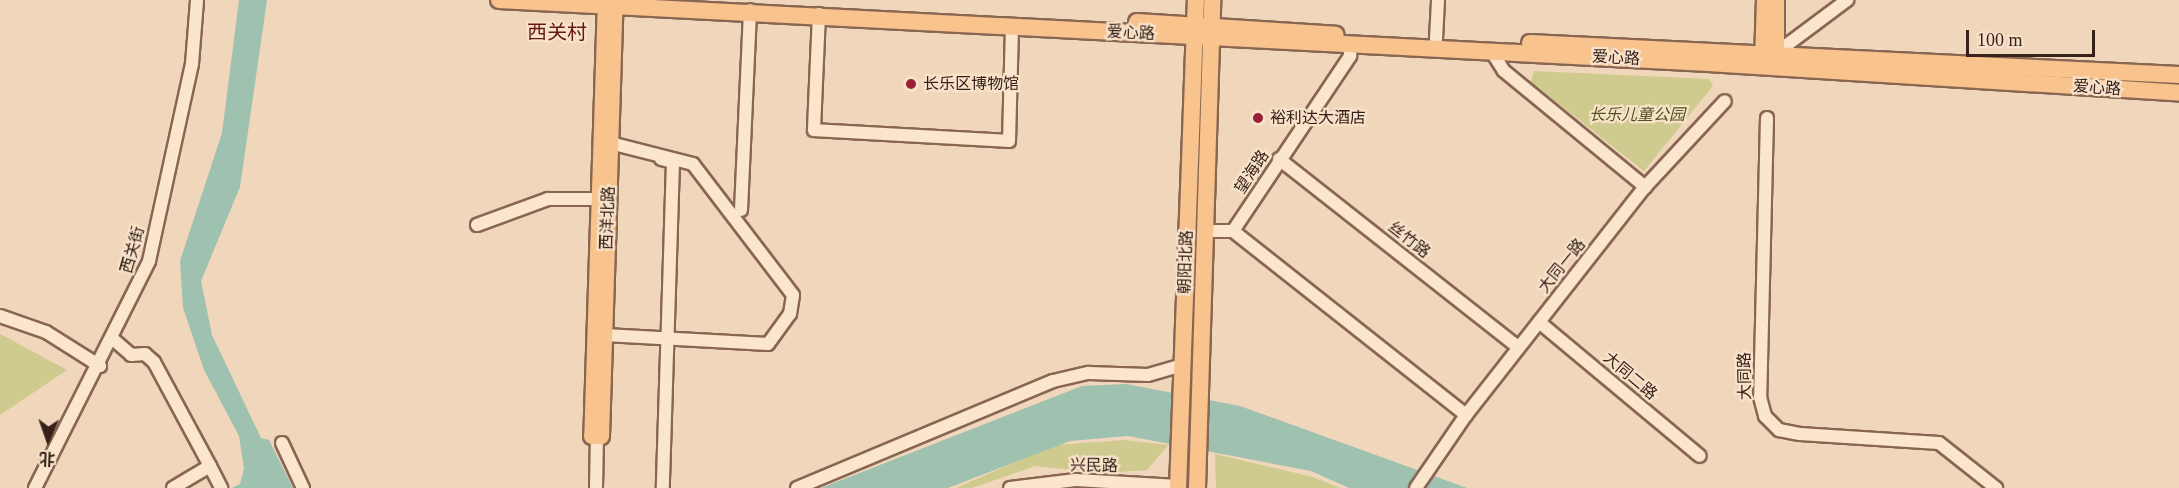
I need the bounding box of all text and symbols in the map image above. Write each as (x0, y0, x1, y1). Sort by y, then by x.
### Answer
scale bar (1969, 18, 2098, 56)
district label: 西关村 (527, 20, 587, 44)
street label: 爱心路 (1107, 22, 1155, 44)
text: 100 m (1977, 30, 2023, 50)
street label: 爱心路 (1592, 47, 1640, 69)
place label: 长乐区博物馆 (923, 74, 1019, 94)
marker: 长乐区博物馆 (904, 77, 918, 91)
street label: 爱心路 (2072, 77, 2122, 99)
park label: 长乐儿童公园 (1589, 105, 1685, 125)
place label: 裕利达大酒店 (1270, 108, 1366, 128)
marker: 裕利达大酒店 (1251, 111, 1265, 125)
street label: 望海路 (1231, 147, 1273, 197)
street label: 西洋北路 (597, 186, 619, 250)
street label: 丝竹路 (1384, 218, 1434, 262)
street label: 西关街 (117, 224, 149, 276)
street label: 朝阳北路 (1175, 230, 1197, 294)
street label: 大同一路 (1534, 235, 1590, 297)
street label: 大同二路 (1599, 348, 1661, 404)
street label: 大同路 (1735, 352, 1755, 400)
north arrow (18, 410, 78, 470)
text: 北 (39, 450, 56, 467)
street label: 兴民路 (1070, 456, 1118, 476)

